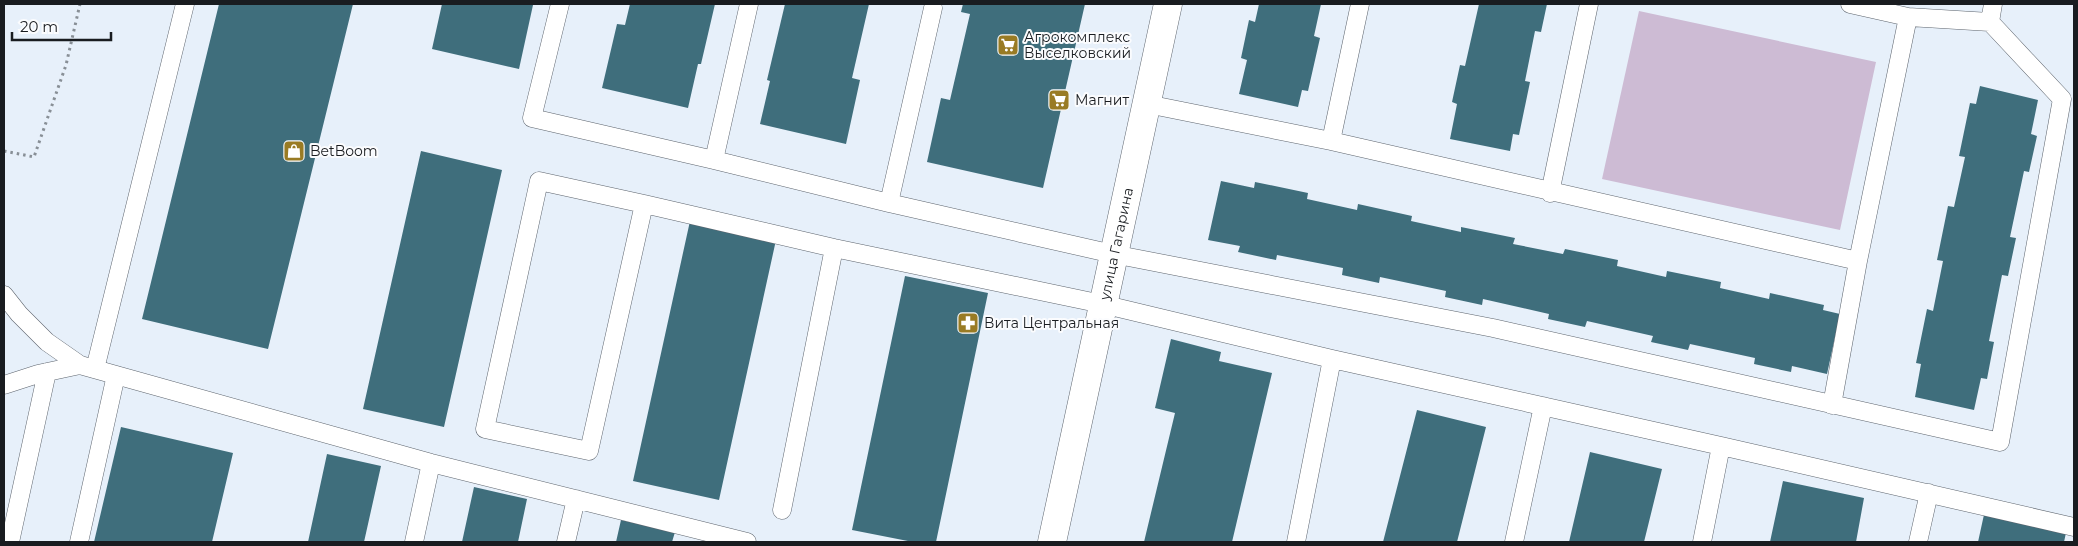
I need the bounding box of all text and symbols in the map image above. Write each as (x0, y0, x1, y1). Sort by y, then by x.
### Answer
scale bar (12, 10, 111, 42)
text: 20 m (20, 17, 58, 36)
place label: Агрокомплекс Выселковский (1024, 28, 1131, 62)
supermarket icon: Агрокомплекс Выселковский (996, 33, 1020, 57)
supermarket icon: Магнит (1047, 88, 1071, 112)
place label: Магнит (1075, 91, 1129, 109)
shop icon: BetBoom (282, 139, 306, 163)
place label: BetBoom (310, 142, 378, 160)
street label: улица Гагарина (1095, 186, 1137, 303)
pharmacy icon: Вита Центральная (956, 311, 980, 335)
place label: Вита Центральная (984, 314, 1119, 332)

